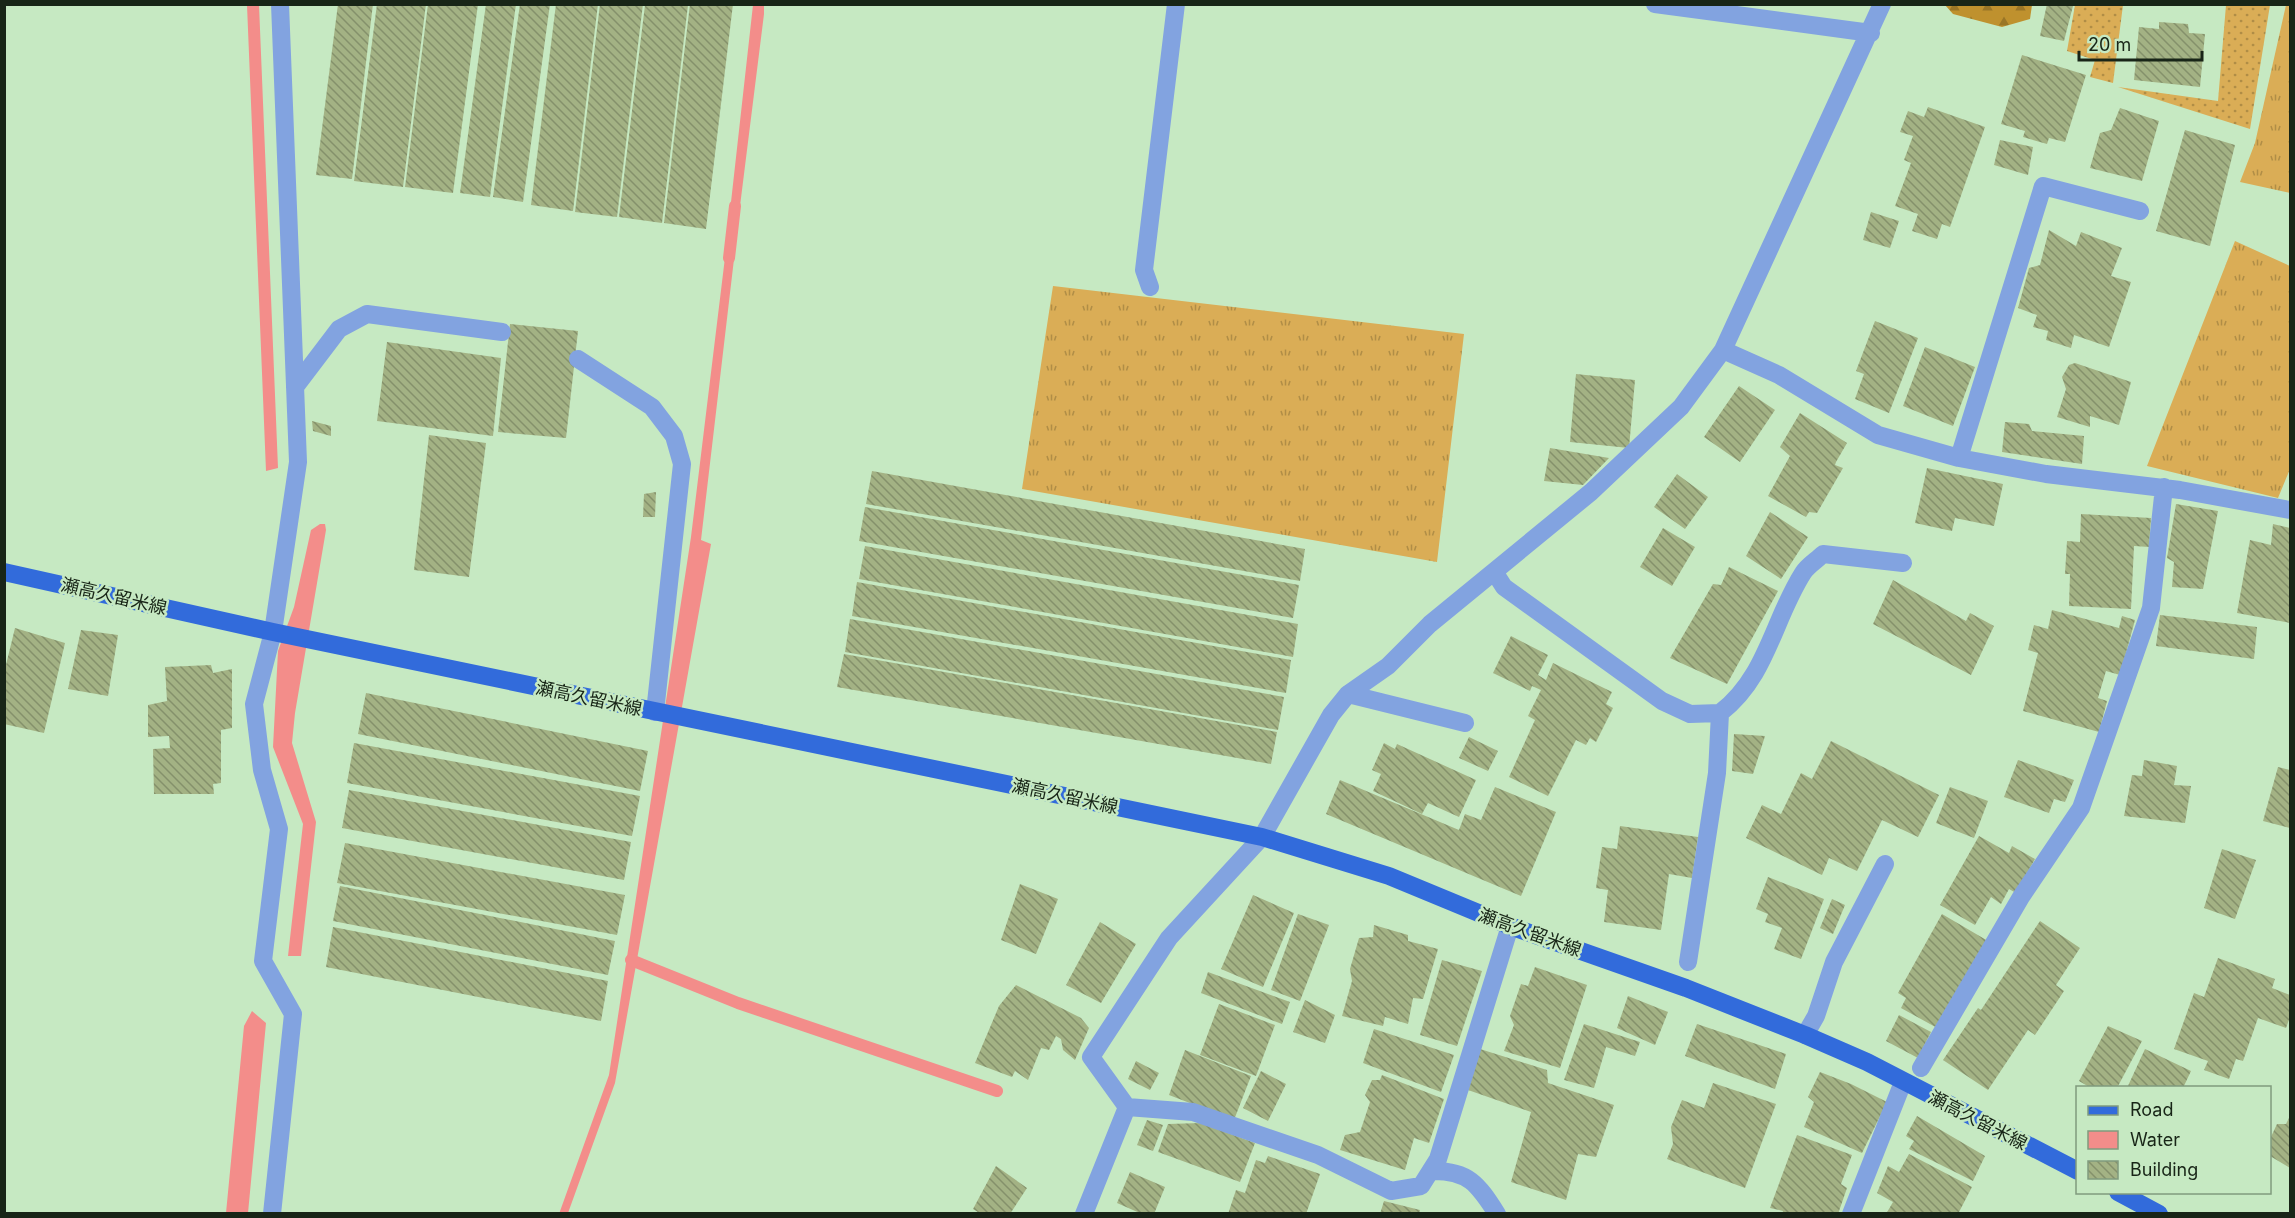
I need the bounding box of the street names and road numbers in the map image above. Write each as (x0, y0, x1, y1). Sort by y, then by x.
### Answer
street label: 瀬高久留米線 (59, 574, 169, 618)
street label: 瀬高久留米線 (534, 677, 644, 719)
street label: 瀬高久留米線 (1010, 775, 1120, 817)
street label: 瀬高久留米線 (1476, 904, 1584, 960)
street label: 瀬高久留米線 (1925, 1086, 2031, 1154)

